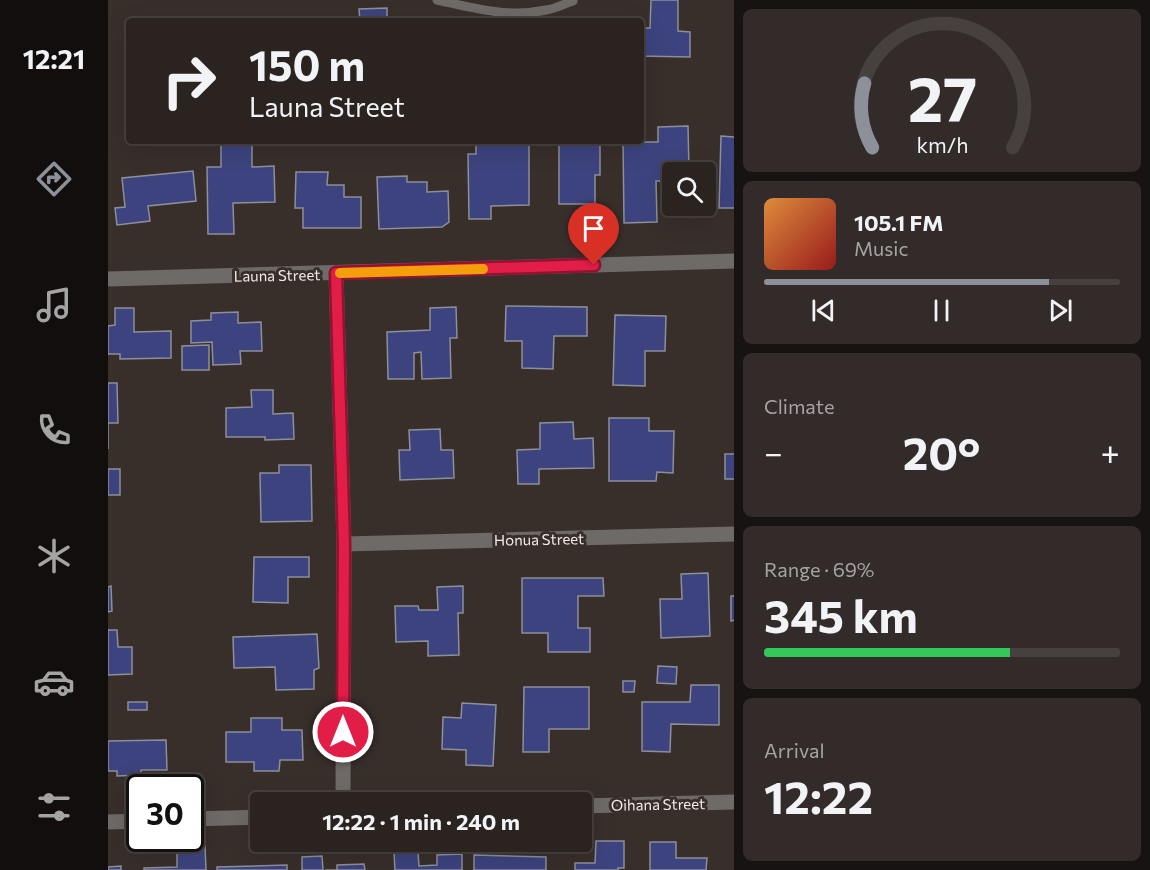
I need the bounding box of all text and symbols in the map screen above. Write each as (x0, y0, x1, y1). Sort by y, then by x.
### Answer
text: 150 m (249, 38, 365, 90)
text: 12:21 (23, 42, 85, 75)
icon: right (150, 42, 228, 120)
text: 27 (907, 59, 977, 135)
text: Launa Street (249, 90, 405, 123)
text: km/h (916, 131, 968, 157)
icon: directions (33, 158, 75, 200)
map controls (662, 162, 716, 216)
button: search (662, 162, 716, 216)
pin (568, 203, 619, 265)
text: 105.1 FM (854, 209, 943, 236)
icon: arrive (577, 212, 610, 245)
text: Music (854, 236, 908, 260)
street label: Launa Street (234, 265, 320, 285)
icon: music (33, 284, 75, 326)
icon: previous (807, 294, 840, 327)
icon: pause (925, 294, 958, 327)
icon: next (1044, 294, 1077, 327)
text: Climate (764, 394, 834, 418)
icon: phone (33, 409, 75, 451)
text: 20° (903, 424, 981, 479)
text: − (764, 431, 783, 472)
text: + (1101, 431, 1120, 472)
street label: Honua Street (494, 529, 584, 549)
icon: climate (33, 535, 75, 577)
text: Range · 69% (764, 557, 874, 581)
text: 345 km (764, 587, 918, 642)
icon: car (33, 661, 75, 703)
position arrow (311, 700, 375, 764)
text: Arrival (764, 738, 825, 762)
text: 12:22 (764, 768, 873, 823)
speed limit sign: 30 (126, 774, 204, 852)
icon: filters (33, 786, 75, 828)
street label: Oihana Street (611, 794, 705, 814)
text: 12:22 · 1 min · 240 m (322, 808, 520, 835)

